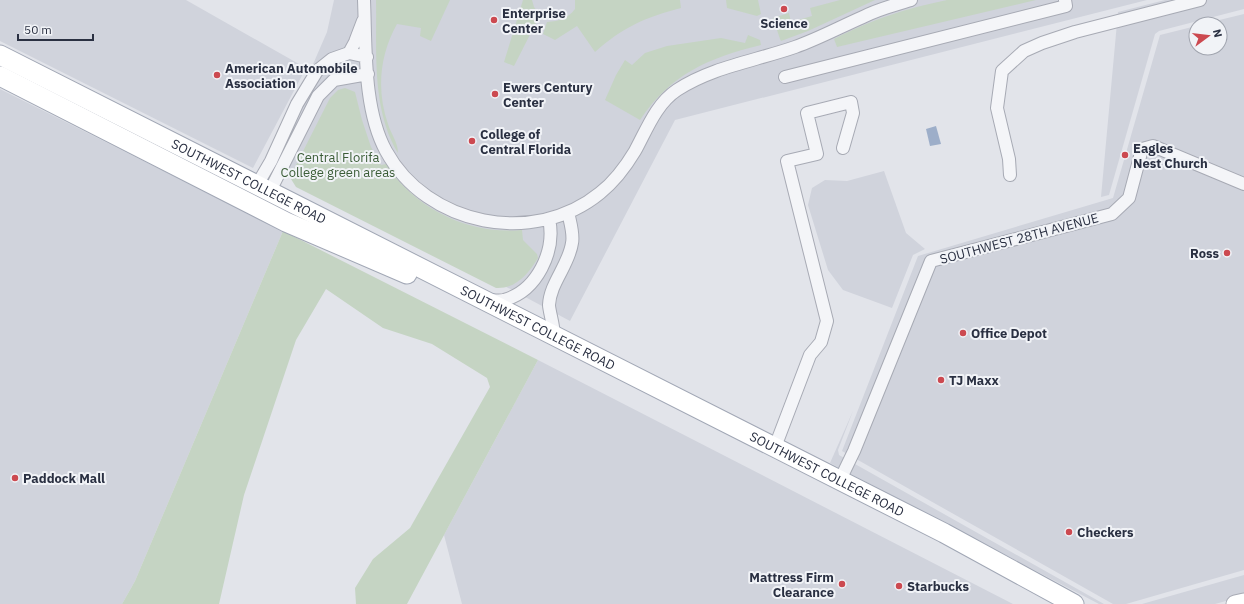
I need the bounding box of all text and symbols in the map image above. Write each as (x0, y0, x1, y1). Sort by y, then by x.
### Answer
marker: Science (779, 4, 789, 14)
place label: Enterprise Center (502, 5, 566, 37)
marker: Enterprise Center (489, 15, 499, 25)
place label: Science (760, 15, 808, 32)
scale bar (18, 16, 93, 42)
north arrow (1188, 16, 1228, 56)
text: 50 m (24, 22, 52, 37)
text: N (1210, 28, 1225, 39)
place label: American Automobile Association (225, 60, 357, 92)
marker: American Automobile Association (212, 70, 222, 80)
place label: Ewers Century Center (503, 79, 592, 111)
marker: Ewers Century Center (490, 89, 500, 99)
place label: College of Central Florida (480, 126, 571, 158)
street label: SOUTHWEST COLLEGE ROAD (169, 135, 329, 228)
marker: College of Central Florida (467, 136, 477, 146)
place label: Eagles Nest Church (1133, 140, 1208, 172)
park label: Central Florifa College green areas (281, 149, 395, 181)
marker: Eagles Nest Church (1120, 150, 1130, 160)
street label: SOUTHWEST 28TH AVENUE (938, 209, 1100, 268)
place label: Ross (1190, 245, 1219, 262)
marker: Ross (1222, 248, 1232, 258)
street label: SOUTHWEST COLLEGE ROAD (458, 282, 618, 374)
place label: Office Depot (971, 325, 1047, 342)
marker: Office Depot (958, 328, 968, 338)
place label: TJ Maxx (949, 372, 1000, 389)
marker: TJ Maxx (936, 375, 946, 385)
street label: SOUTHWEST COLLEGE ROAD (747, 428, 907, 520)
place label: Paddock Mall (23, 470, 105, 487)
marker: Paddock Mall (10, 473, 20, 483)
place label: Checkers (1077, 524, 1134, 541)
marker: Checkers (1064, 527, 1074, 537)
place label: Mattress Firm Clearance (749, 569, 834, 601)
place label: Starbucks (907, 578, 969, 595)
marker: Mattress Firm Clearance (837, 579, 847, 589)
marker: Starbucks (894, 581, 904, 591)

